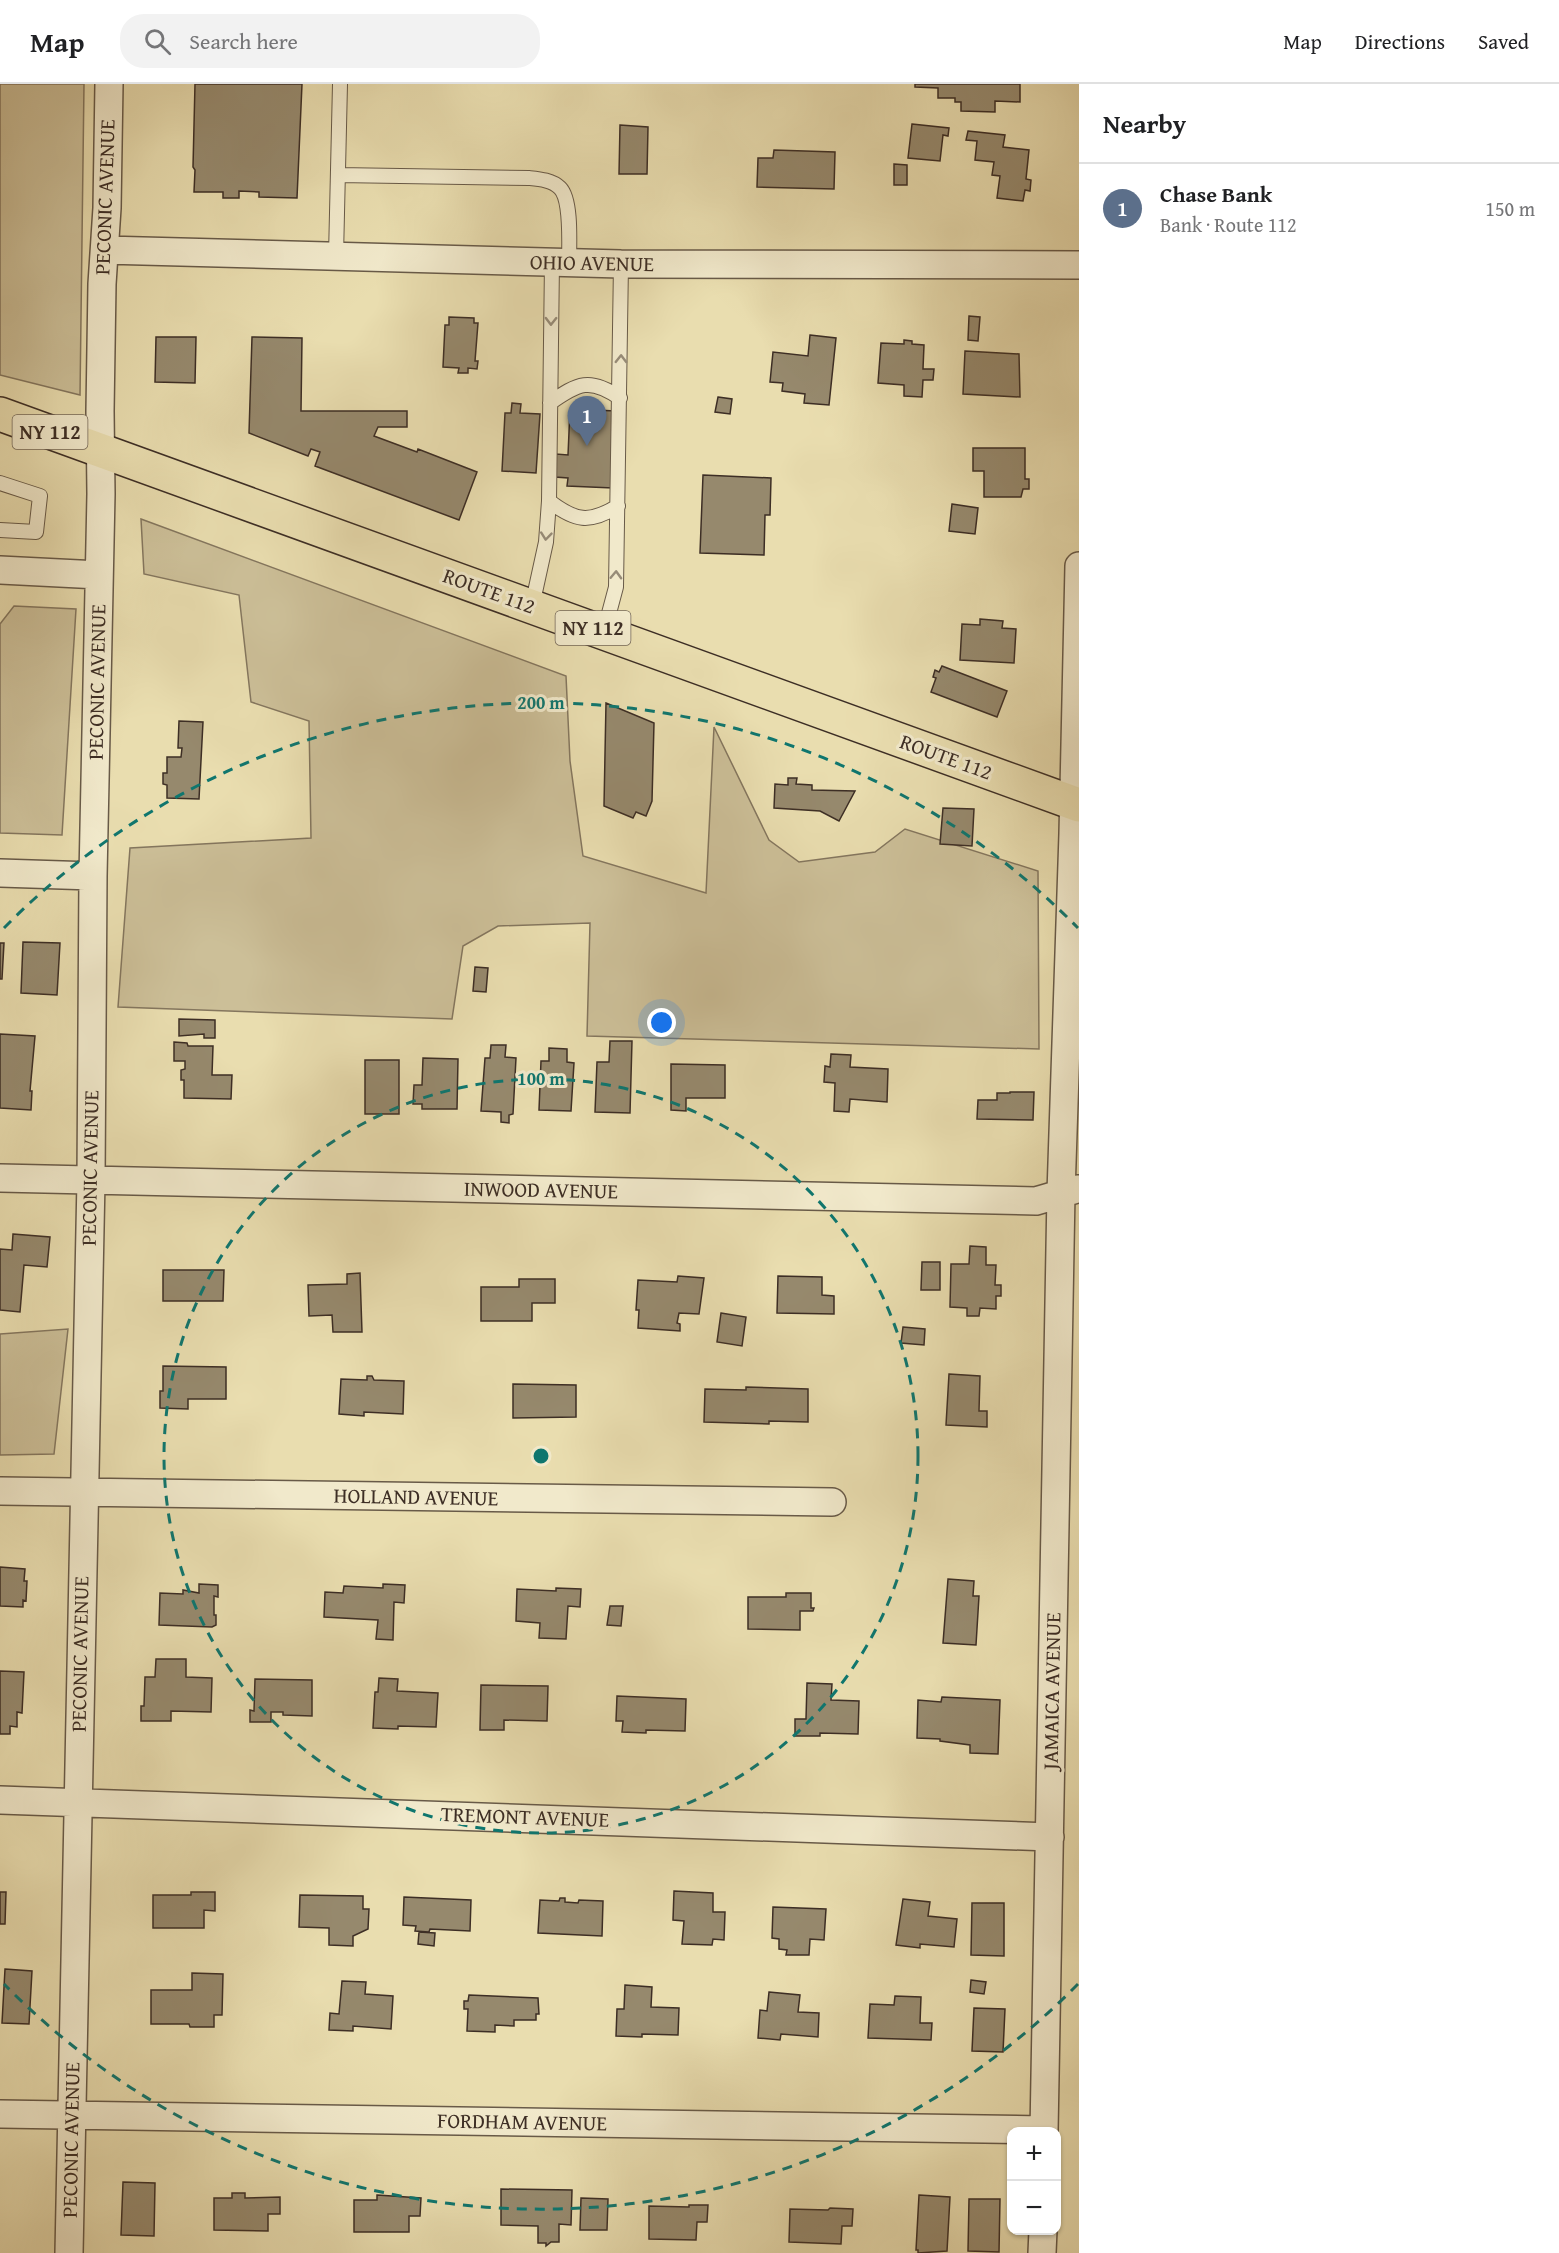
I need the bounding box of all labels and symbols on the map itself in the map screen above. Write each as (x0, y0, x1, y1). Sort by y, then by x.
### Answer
street label: PECONIC AVENUE (86, 118, 123, 275)
street label: OHIO AVENUE (530, 246, 655, 279)
one-way arrow (545, 316, 558, 325)
one-way arrow (615, 355, 627, 364)
pin: 1 (568, 396, 606, 446)
road number: NY 112 (13, 415, 88, 449)
one-way arrow (540, 532, 553, 541)
street label: ROUTE 112 (439, 560, 540, 622)
one-way arrow (610, 571, 622, 580)
street label: PECONIC AVENUE (80, 603, 113, 760)
road number: NY 112 (556, 611, 630, 645)
text: 200 m (517, 689, 565, 716)
street label: ROUTE 112 (896, 726, 997, 788)
your location (647, 1008, 676, 1037)
text: 100 m (517, 1065, 565, 1092)
street label: PECONIC AVENUE (73, 1089, 106, 1246)
street label: INWOOD AVENUE (464, 1173, 619, 1206)
centre of rings (531, 1446, 551, 1466)
street label: HOLLAND AVENUE (333, 1480, 499, 1513)
street label: PECONIC AVENUE (63, 1575, 96, 1732)
street label: JAMAICA AVENUE (1035, 1612, 1068, 1773)
street label: TREMONT AVENUE (440, 1798, 610, 1835)
street label: PECONIC AVENUE (54, 2061, 87, 2218)
street label: FORDHAM AVENUE (437, 2105, 608, 2138)

